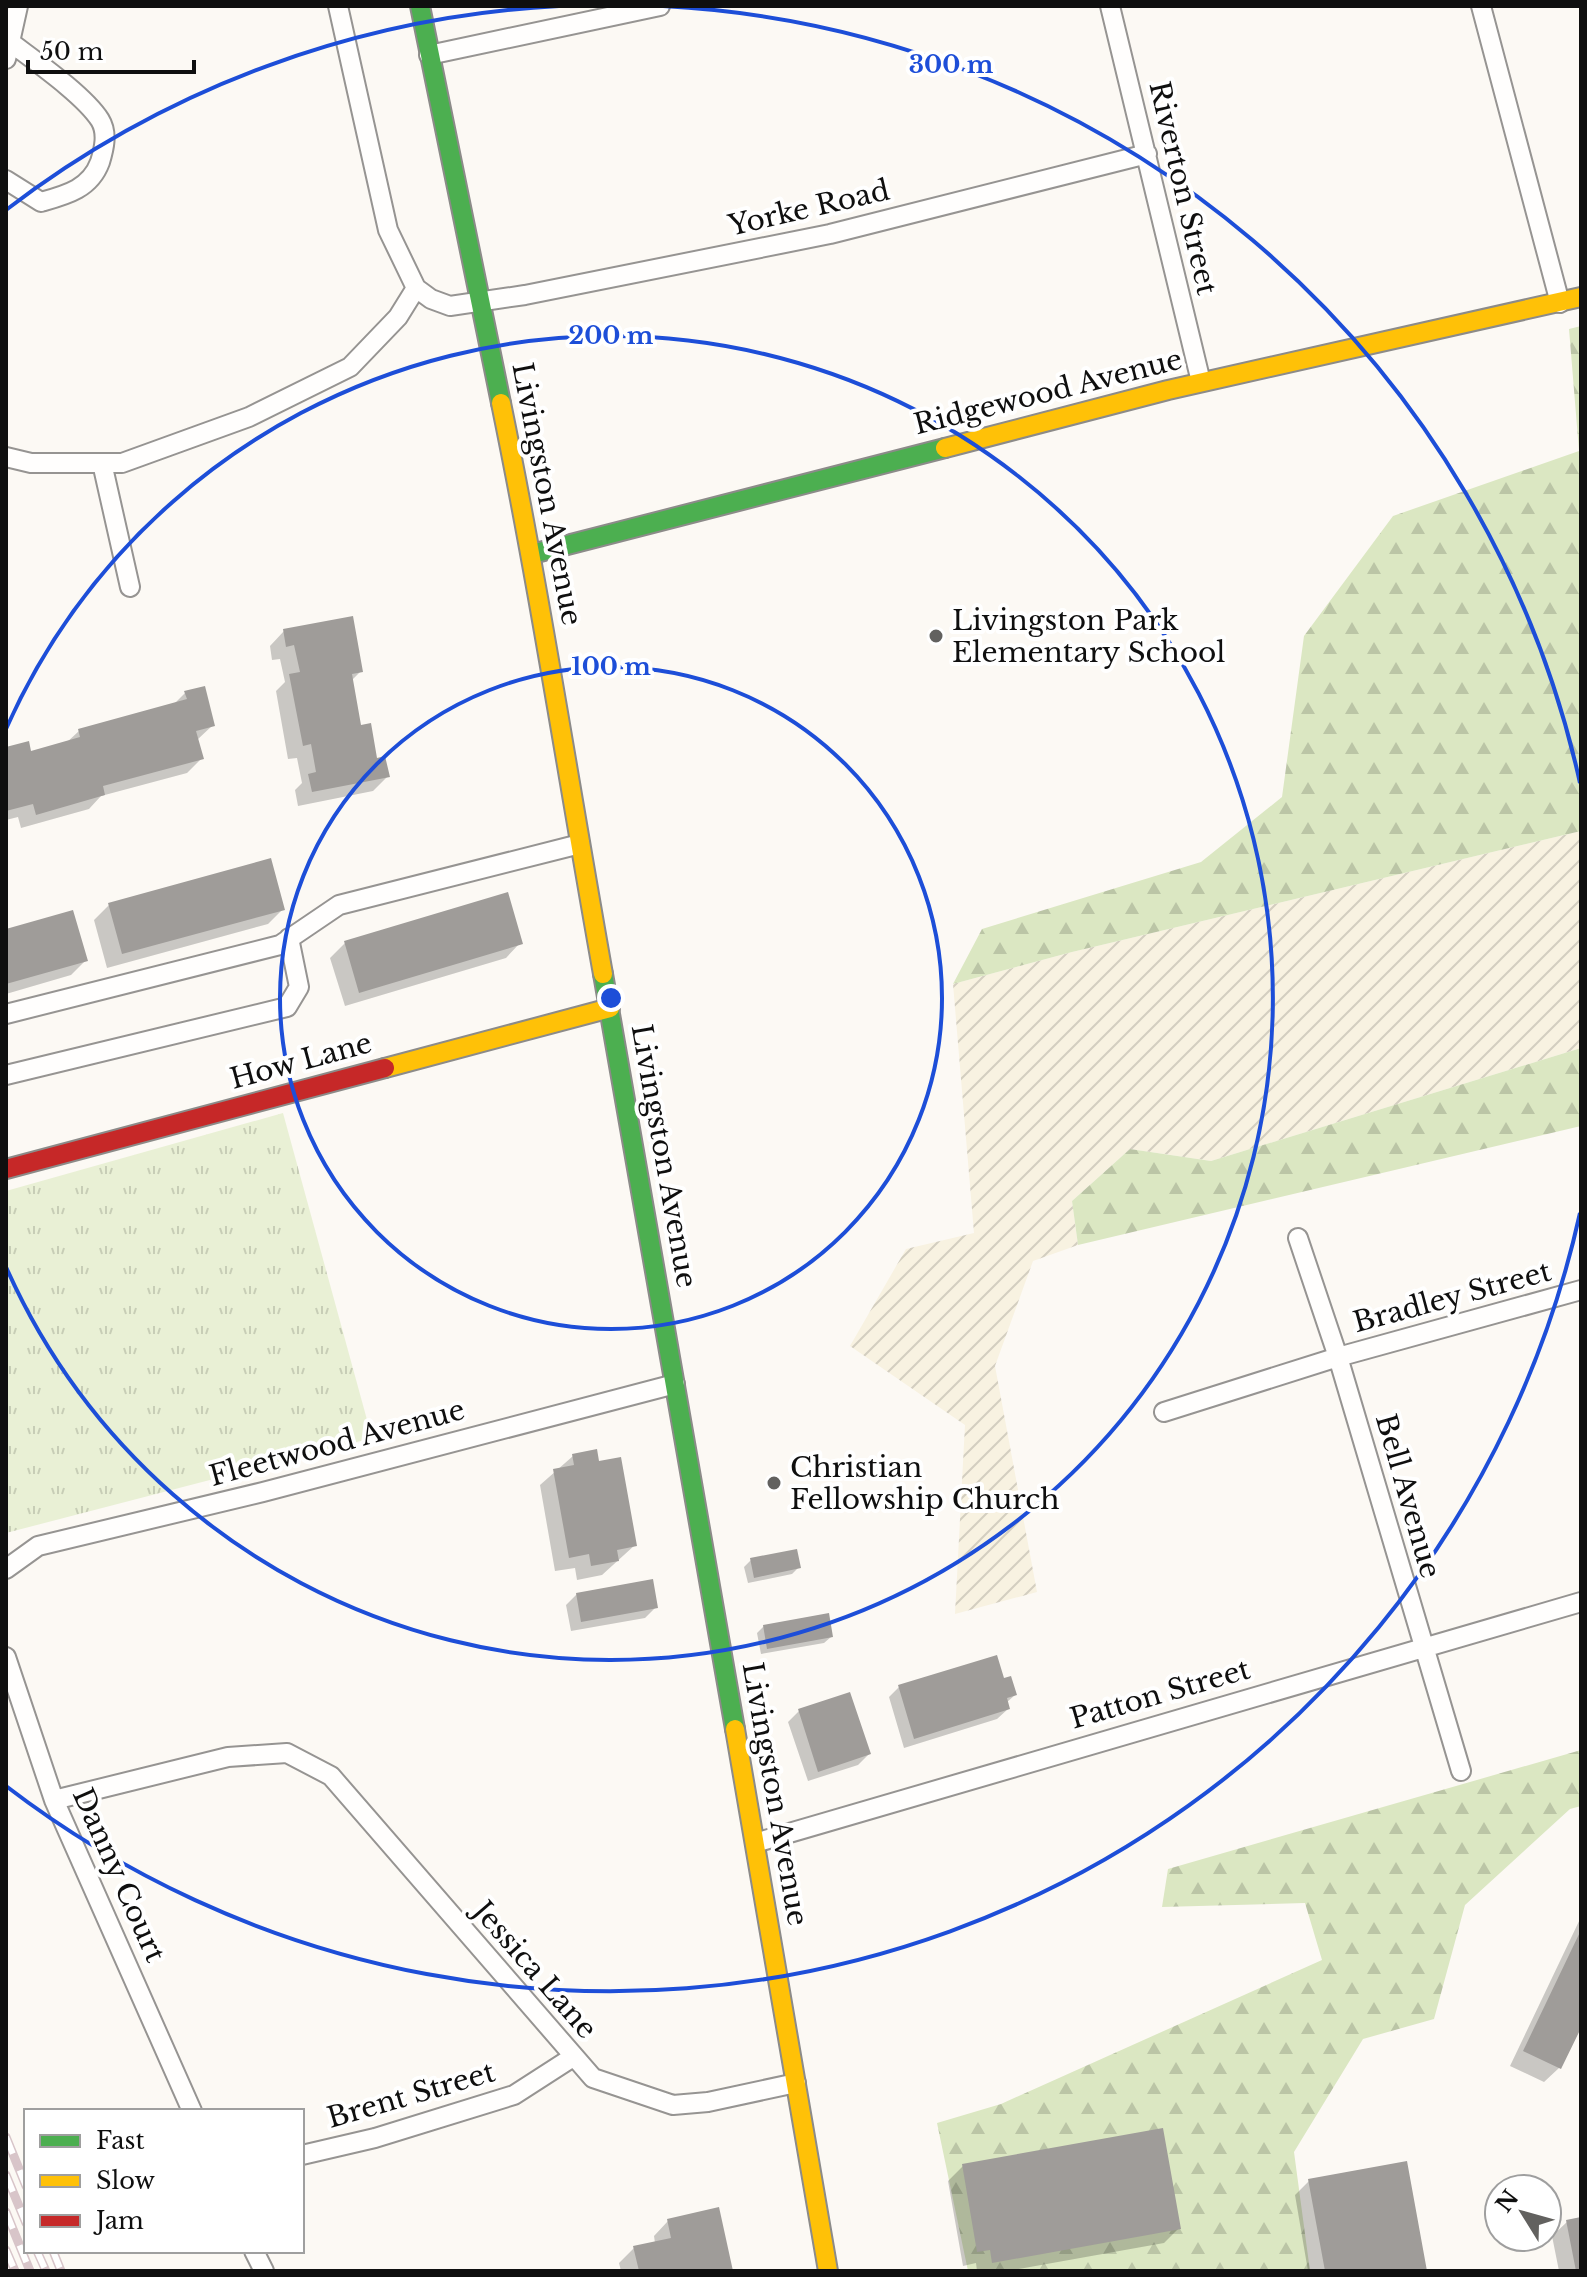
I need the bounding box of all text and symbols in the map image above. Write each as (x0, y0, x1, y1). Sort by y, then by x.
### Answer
scale bar (28, 24, 194, 74)
text: 50 m (40, 37, 104, 66)
text: 300 m (909, 50, 994, 79)
street label: Riverton Street (1141, 78, 1225, 298)
street label: Yorke Road (724, 172, 893, 244)
text: 200 m (569, 321, 654, 350)
street label: Ridgewood Avenue (910, 342, 1186, 442)
street label: Livingston Avenue (504, 360, 590, 628)
place label: Livingston Park Elementary School (952, 603, 1225, 670)
marker: Livingston Park Elementary School (927, 627, 945, 645)
text: 100 m (571, 652, 651, 681)
centre of rings (597, 984, 625, 1012)
street label: Livingston Avenue (624, 1022, 704, 1290)
street label: How Lane (226, 1025, 376, 1097)
street label: Bradley Street (1349, 1254, 1555, 1340)
street label: Fleetwood Avenue (205, 1392, 469, 1494)
street label: Bell Avenue (1368, 1410, 1448, 1582)
place label: Christian Fellowship Church (790, 1450, 1060, 1517)
marker: Christian Fellowship Church (765, 1474, 783, 1492)
street label: Patton Street (1066, 1652, 1254, 1736)
street label: Livingston Avenue (735, 1660, 815, 1928)
street label: Danny Court (65, 1783, 173, 1968)
street label: Jessica Lane (463, 1891, 604, 2046)
street label: Brent Street (323, 2054, 499, 2136)
legend (24, 2109, 304, 2253)
text: Fast (96, 2126, 144, 2155)
text: Slow (96, 2166, 155, 2195)
north arrow (1483, 2173, 1563, 2253)
text: N (1490, 2185, 1525, 2218)
text: Jam (93, 2206, 144, 2235)

